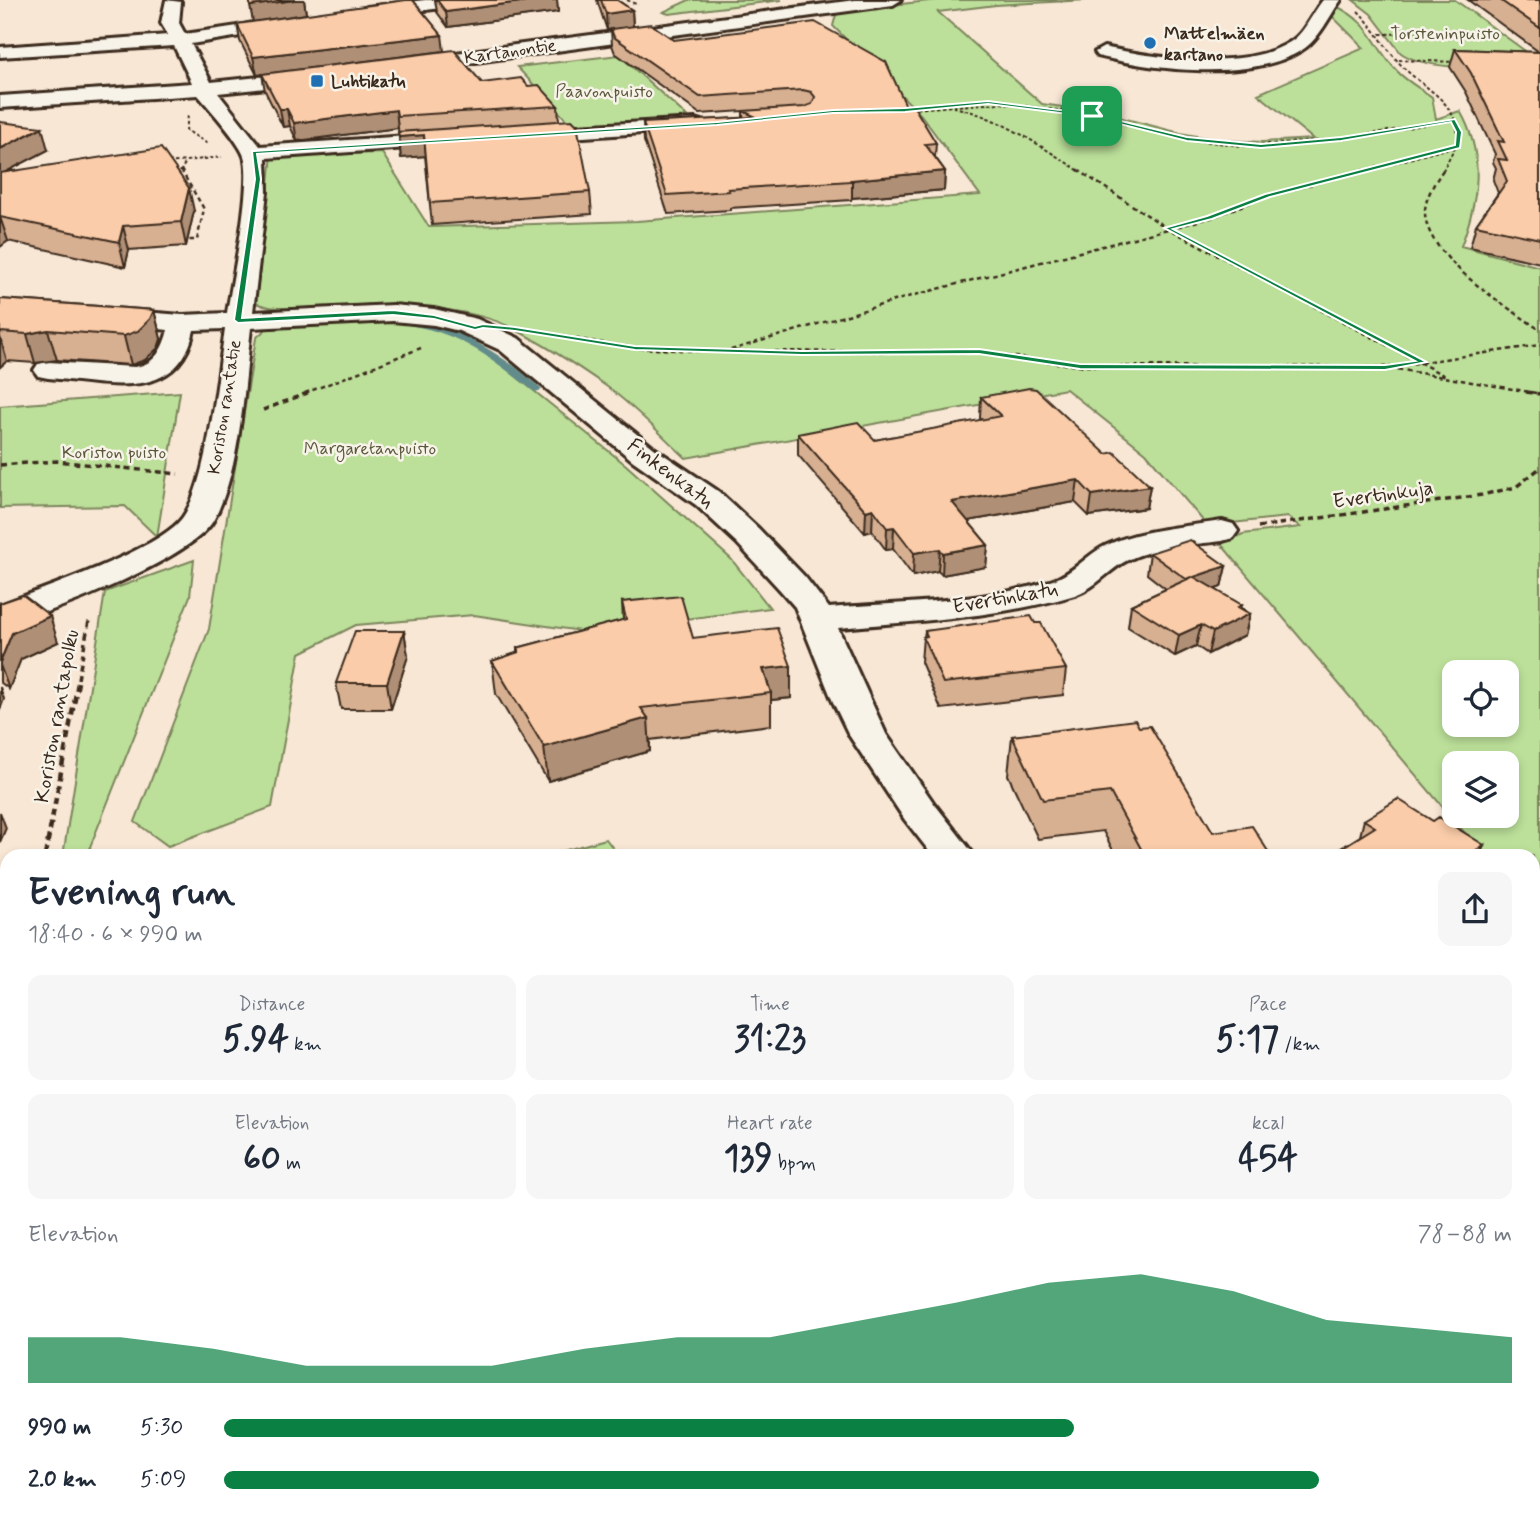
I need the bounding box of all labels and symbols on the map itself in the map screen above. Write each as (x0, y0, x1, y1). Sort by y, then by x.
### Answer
place label: Mattelmäen kartano (1164, 22, 1264, 67)
park label: Torsteninpuisto (1390, 22, 1500, 46)
street label: Kartanontie (463, 34, 558, 70)
marker: Mattelmäen kartano (1142, 35, 1158, 51)
place label: Luhtikatu (331, 70, 406, 94)
marker: Luhtikatu (309, 73, 325, 89)
park label: Paavonpuisto (555, 80, 653, 104)
pin (1062, 86, 1122, 146)
street label: Koriston rantatie (203, 338, 247, 476)
street label: Finkenkatu (621, 432, 720, 516)
park label: Margaretanpuisto (304, 437, 436, 462)
park label: Koriston puisto (62, 441, 166, 465)
street label: Evertinkuja (1331, 474, 1435, 516)
street label: Evertinkatu (950, 575, 1060, 621)
street label: Koriston rantapolku (28, 627, 86, 805)

